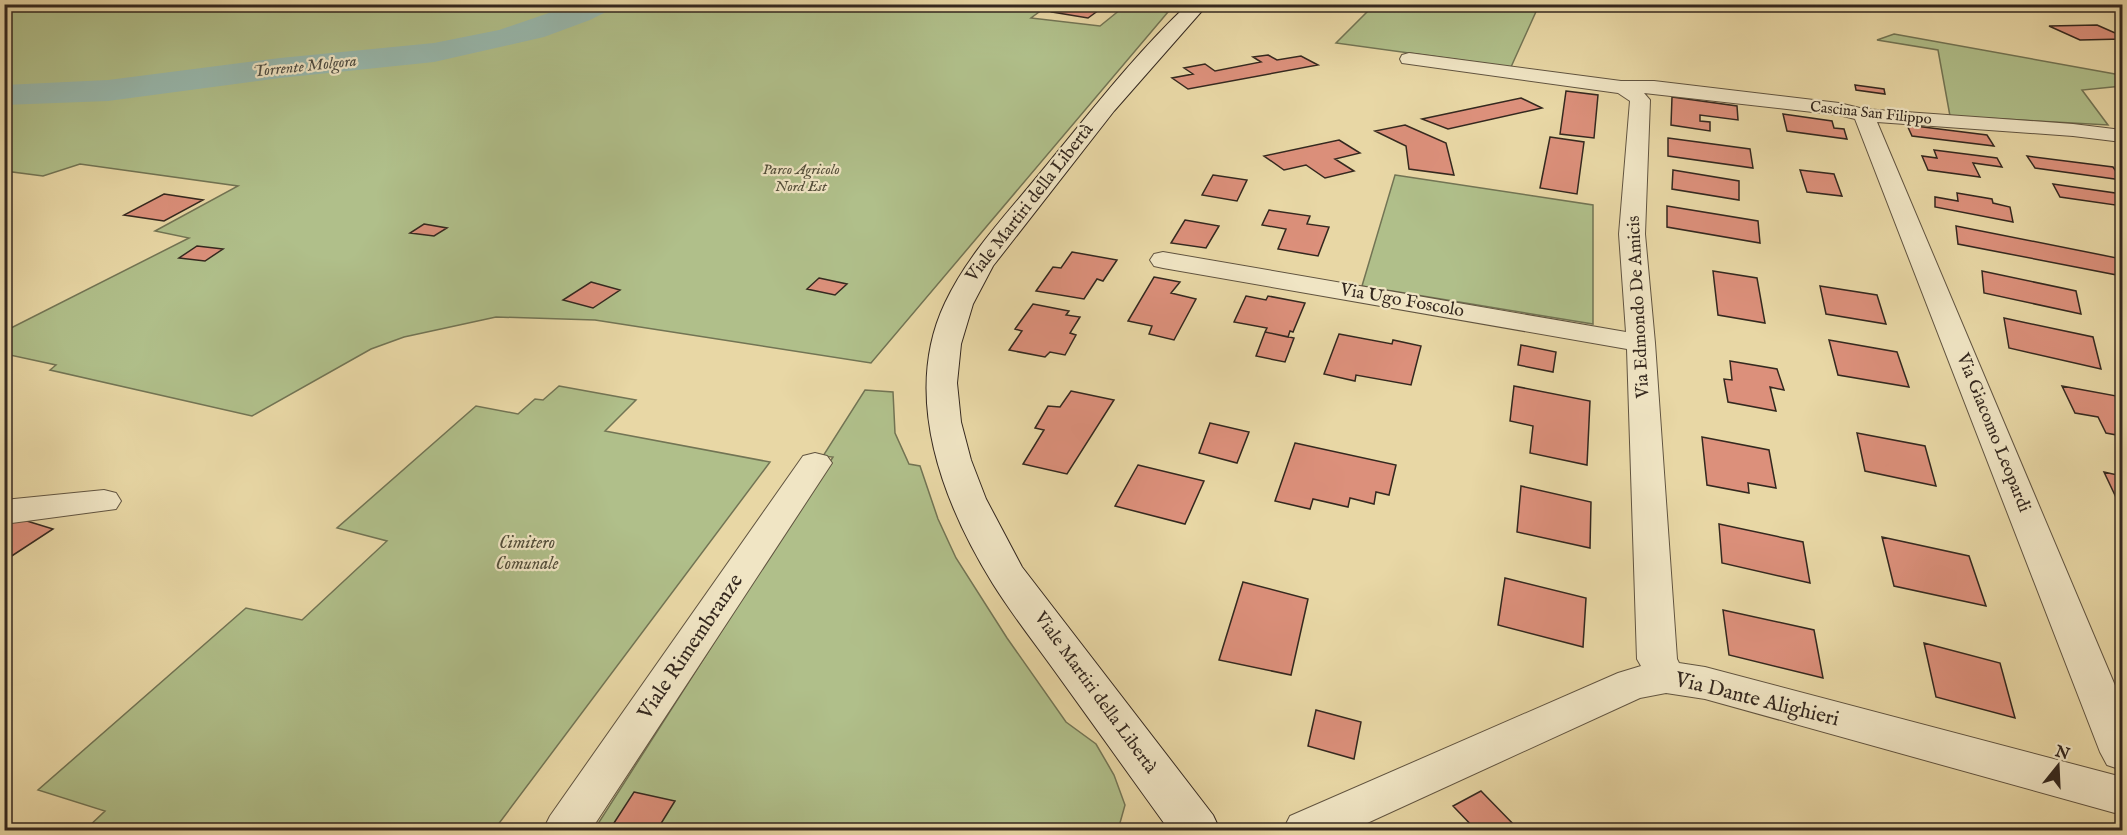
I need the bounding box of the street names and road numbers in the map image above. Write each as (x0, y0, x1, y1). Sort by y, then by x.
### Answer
street label: Cascina San Filippo (1809, 97, 1933, 129)
street label: Viale Martiri della Libertà (960, 119, 1099, 287)
street label: Via Edmondo De Amicis (1623, 215, 1655, 400)
street label: Via Ugo Foscolo (1337, 279, 1466, 323)
street label: Via Giacomo Leopardi (1950, 349, 2035, 516)
street label: Viale Rimembranze (632, 569, 750, 726)
street label: Viale Martiri della Libertà (1028, 607, 1162, 779)
street label: Via Dante Alighieri (1671, 666, 1842, 733)

